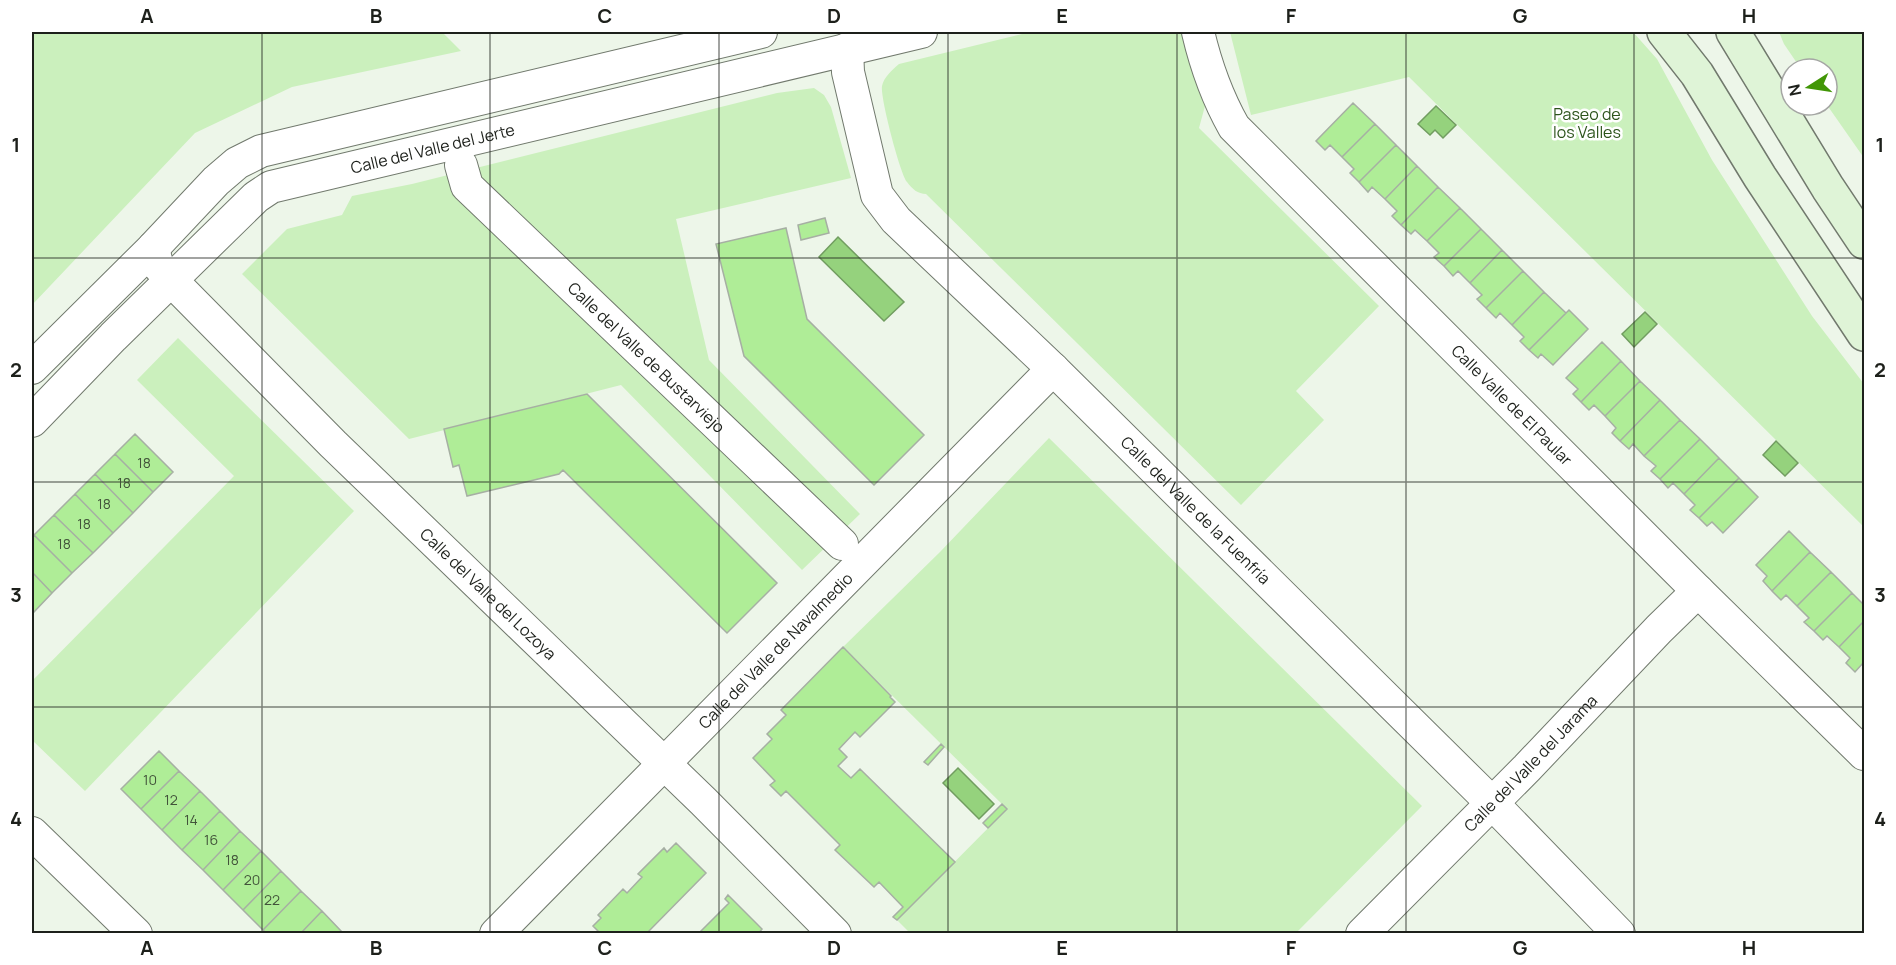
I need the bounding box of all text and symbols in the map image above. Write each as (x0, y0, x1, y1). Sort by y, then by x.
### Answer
text: A (140, 2, 154, 29)
text: B (370, 2, 383, 29)
text: C (598, 2, 612, 29)
text: D (827, 2, 841, 29)
text: E (1056, 2, 1068, 29)
text: F (1286, 2, 1297, 29)
text: G (1513, 2, 1528, 29)
text: H (1742, 2, 1756, 29)
north arrow (1779, 57, 1839, 117)
text: N (1782, 82, 1806, 98)
park label: Paseo de los Valles (1553, 103, 1621, 143)
street label: Calle del Valle del Jerte (348, 118, 517, 179)
text: 1 (12, 131, 20, 158)
text: 1 (1876, 131, 1884, 158)
street label: Calle del Valle de Bustarviejo (563, 277, 730, 438)
street label: Calle Valle de El Paular (1447, 340, 1577, 470)
text: 2 (10, 356, 22, 383)
text: 2 (1874, 356, 1886, 383)
street label: Calle del Valle de la Fuenfría (1116, 431, 1275, 589)
house number: 18 (137, 453, 151, 472)
house number: 18 (117, 473, 131, 492)
house number: 18 (97, 494, 111, 513)
house number: 18 (77, 514, 91, 533)
street label: Calle del Valle del Lozoya (415, 523, 561, 665)
house number: 18 (57, 534, 71, 553)
street label: Calle del Valle de Navalmedio (693, 568, 858, 734)
text: 3 (10, 581, 22, 608)
text: 3 (1874, 581, 1886, 608)
street label: Calle del Valle del Jarama (1459, 690, 1602, 836)
house number: 10 (143, 770, 157, 789)
house number: 12 (164, 790, 178, 809)
text: 4 (10, 805, 22, 832)
text: 4 (1874, 805, 1886, 832)
house number: 14 (184, 810, 198, 829)
house number: 16 (204, 830, 218, 849)
house number: 18 (225, 850, 239, 869)
house number: 20 (244, 870, 260, 889)
house number: 22 (264, 890, 280, 909)
text: A (140, 934, 154, 961)
text: B (370, 934, 383, 961)
text: C (598, 934, 612, 961)
text: D (827, 934, 841, 961)
text: E (1056, 934, 1068, 961)
text: F (1286, 934, 1297, 961)
text: G (1513, 934, 1528, 961)
text: H (1742, 934, 1756, 961)

